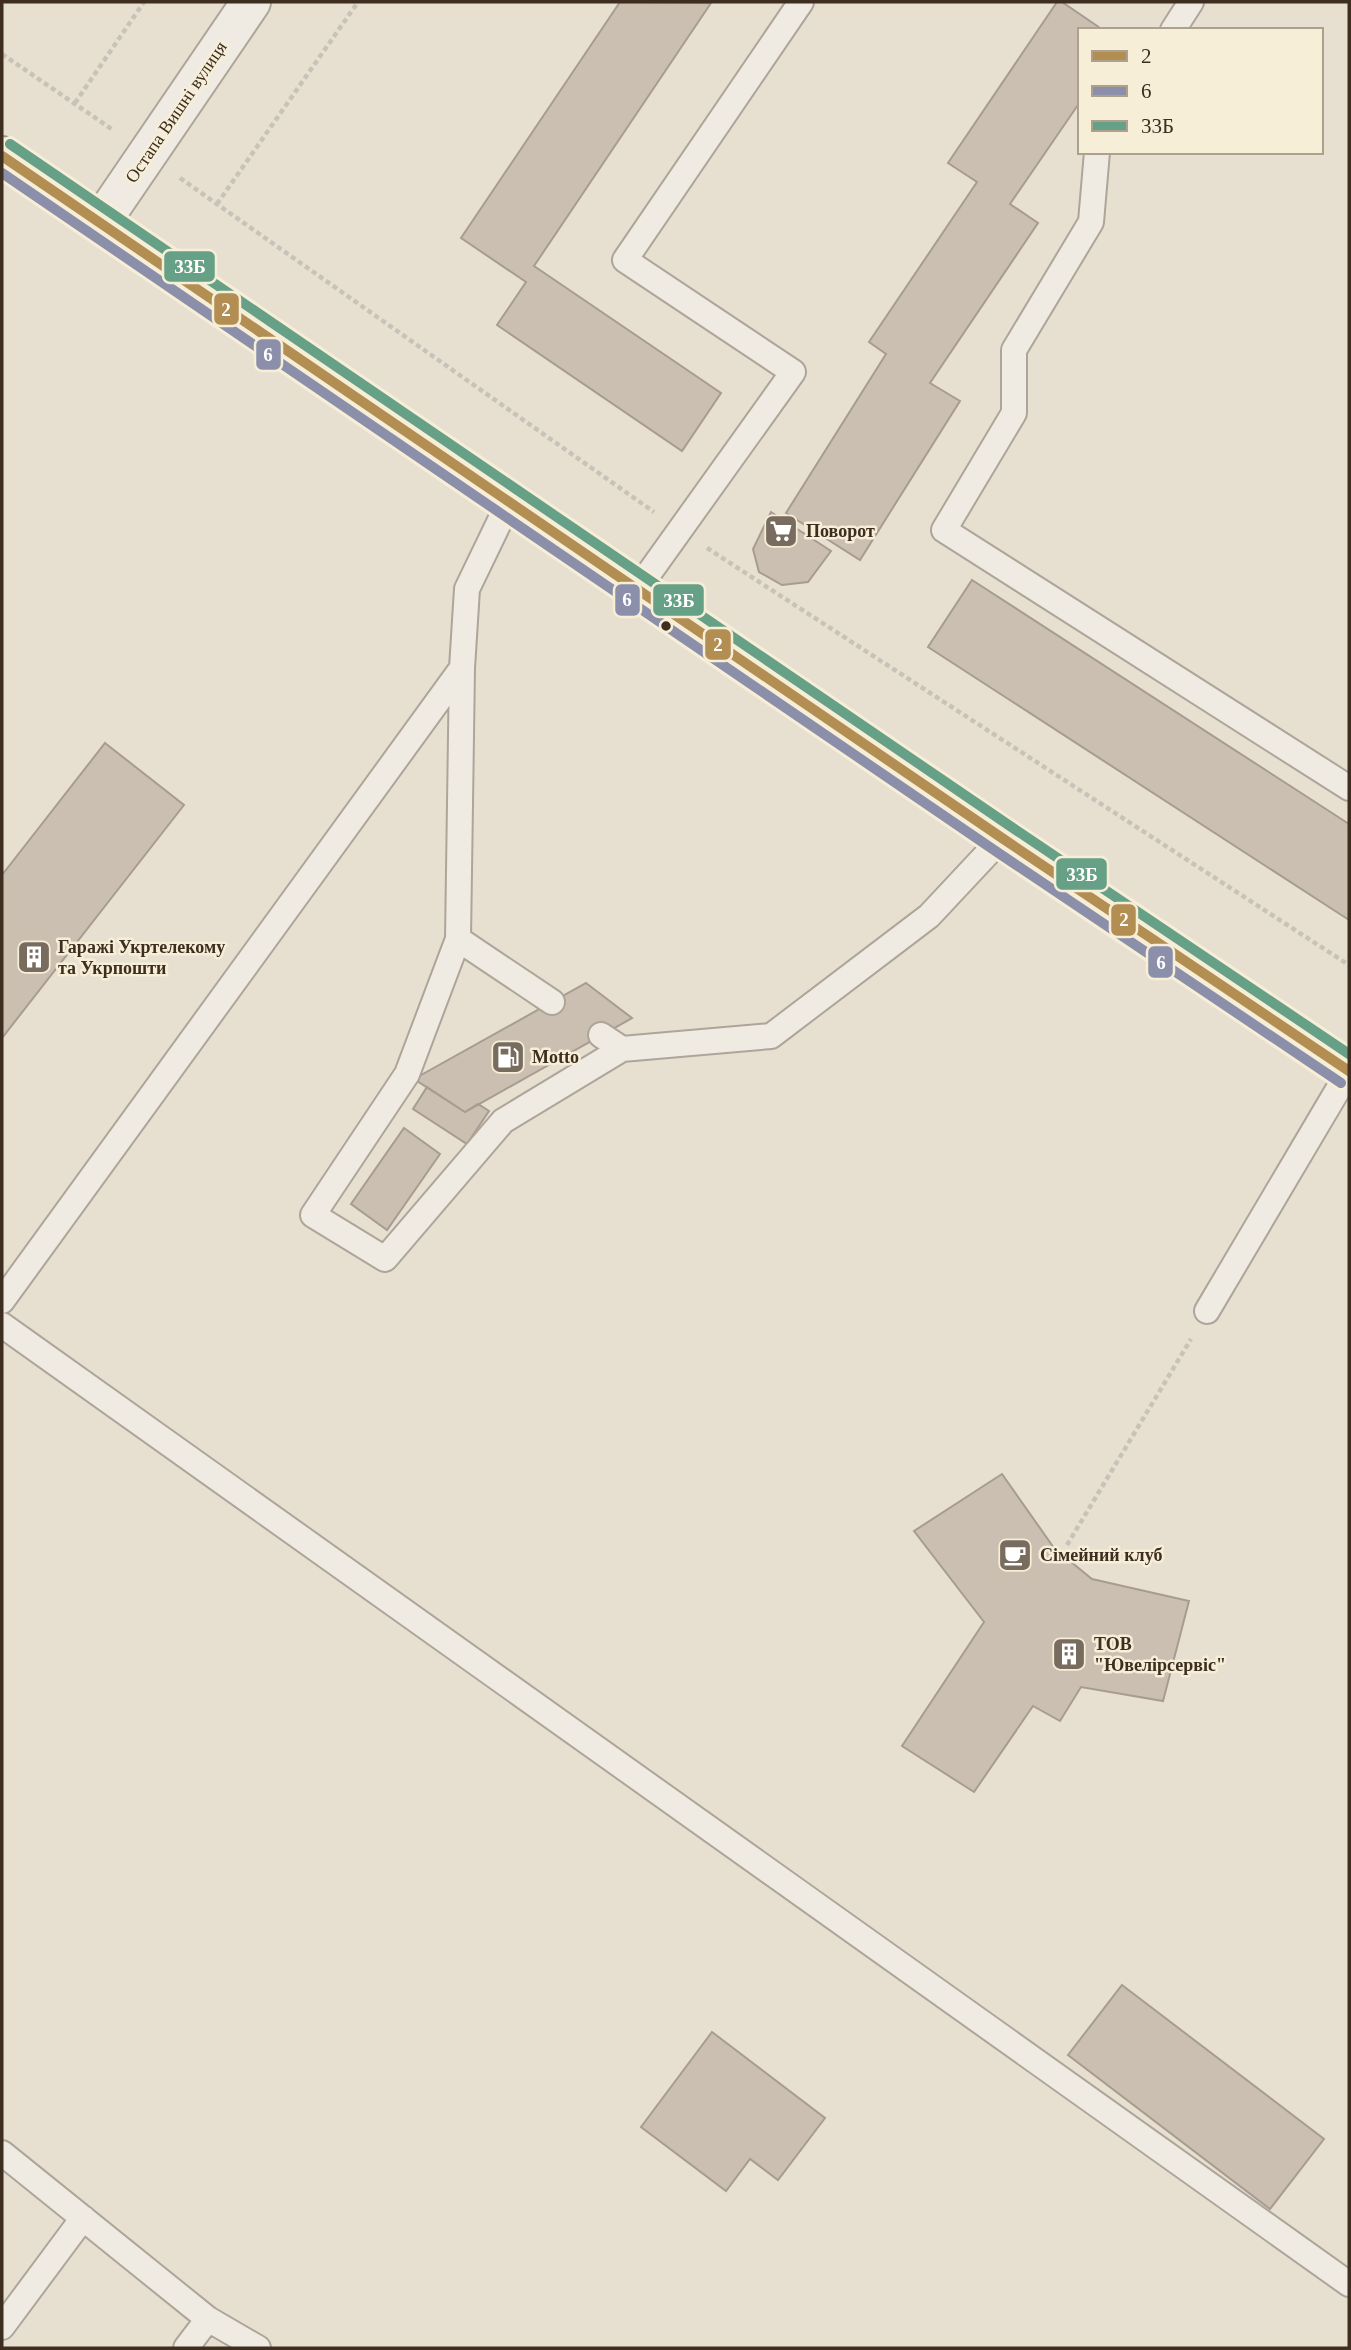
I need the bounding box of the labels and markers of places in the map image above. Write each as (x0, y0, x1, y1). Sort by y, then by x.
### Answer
supermarket icon: Поворот (762, 512, 800, 550)
place label: Поворот (806, 521, 875, 541)
unlabelled marker (659, 619, 673, 633)
place label: Гаражі Укртелекому та Укрпошти (58, 937, 225, 978)
building icon: Гаражі Укртелекому та Укрпошти (15, 938, 53, 976)
fuel station icon: Motto (489, 1038, 527, 1076)
place label: Motto (532, 1047, 579, 1067)
cafe icon: Сімейний клуб (996, 1536, 1034, 1574)
place label: Сімейний клуб (1040, 1545, 1162, 1565)
place label: ТОВ "Ювелірсервіс" (1094, 1634, 1226, 1675)
building icon: ТОВ "Ювелірсервіс" (1050, 1635, 1088, 1673)

